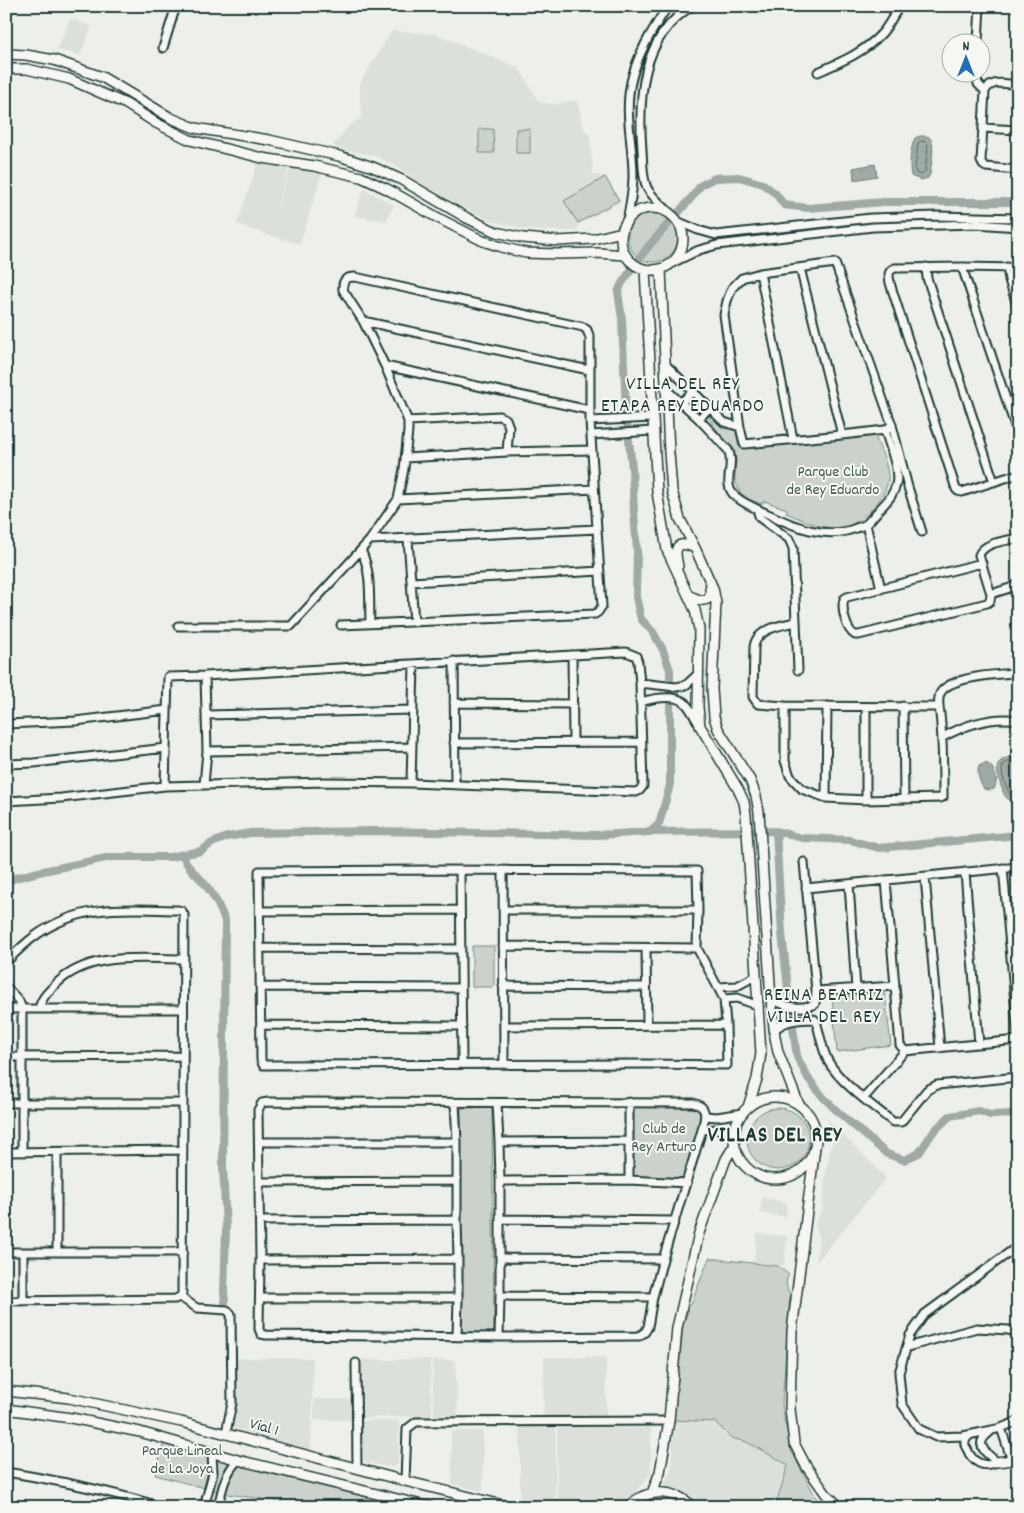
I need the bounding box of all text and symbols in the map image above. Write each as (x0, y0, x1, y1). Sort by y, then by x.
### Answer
north arrow (942, 32, 992, 82)
text: N (963, 37, 970, 57)
district label: VILLA DEL REY ETAPA REY EDUARDO (601, 372, 765, 421)
park label: Parque Club de Rey Eduardo (787, 461, 879, 502)
district label: REINA BEATRIZ VILLA DEL REY (764, 983, 884, 1032)
park label: Club de Rey Arturo (631, 1118, 697, 1159)
district label: VILLAS DEL REY (708, 1122, 843, 1152)
street label: Vial 1 (247, 1413, 281, 1443)
park label: Parque Lineal de La Joya (142, 1440, 223, 1481)

